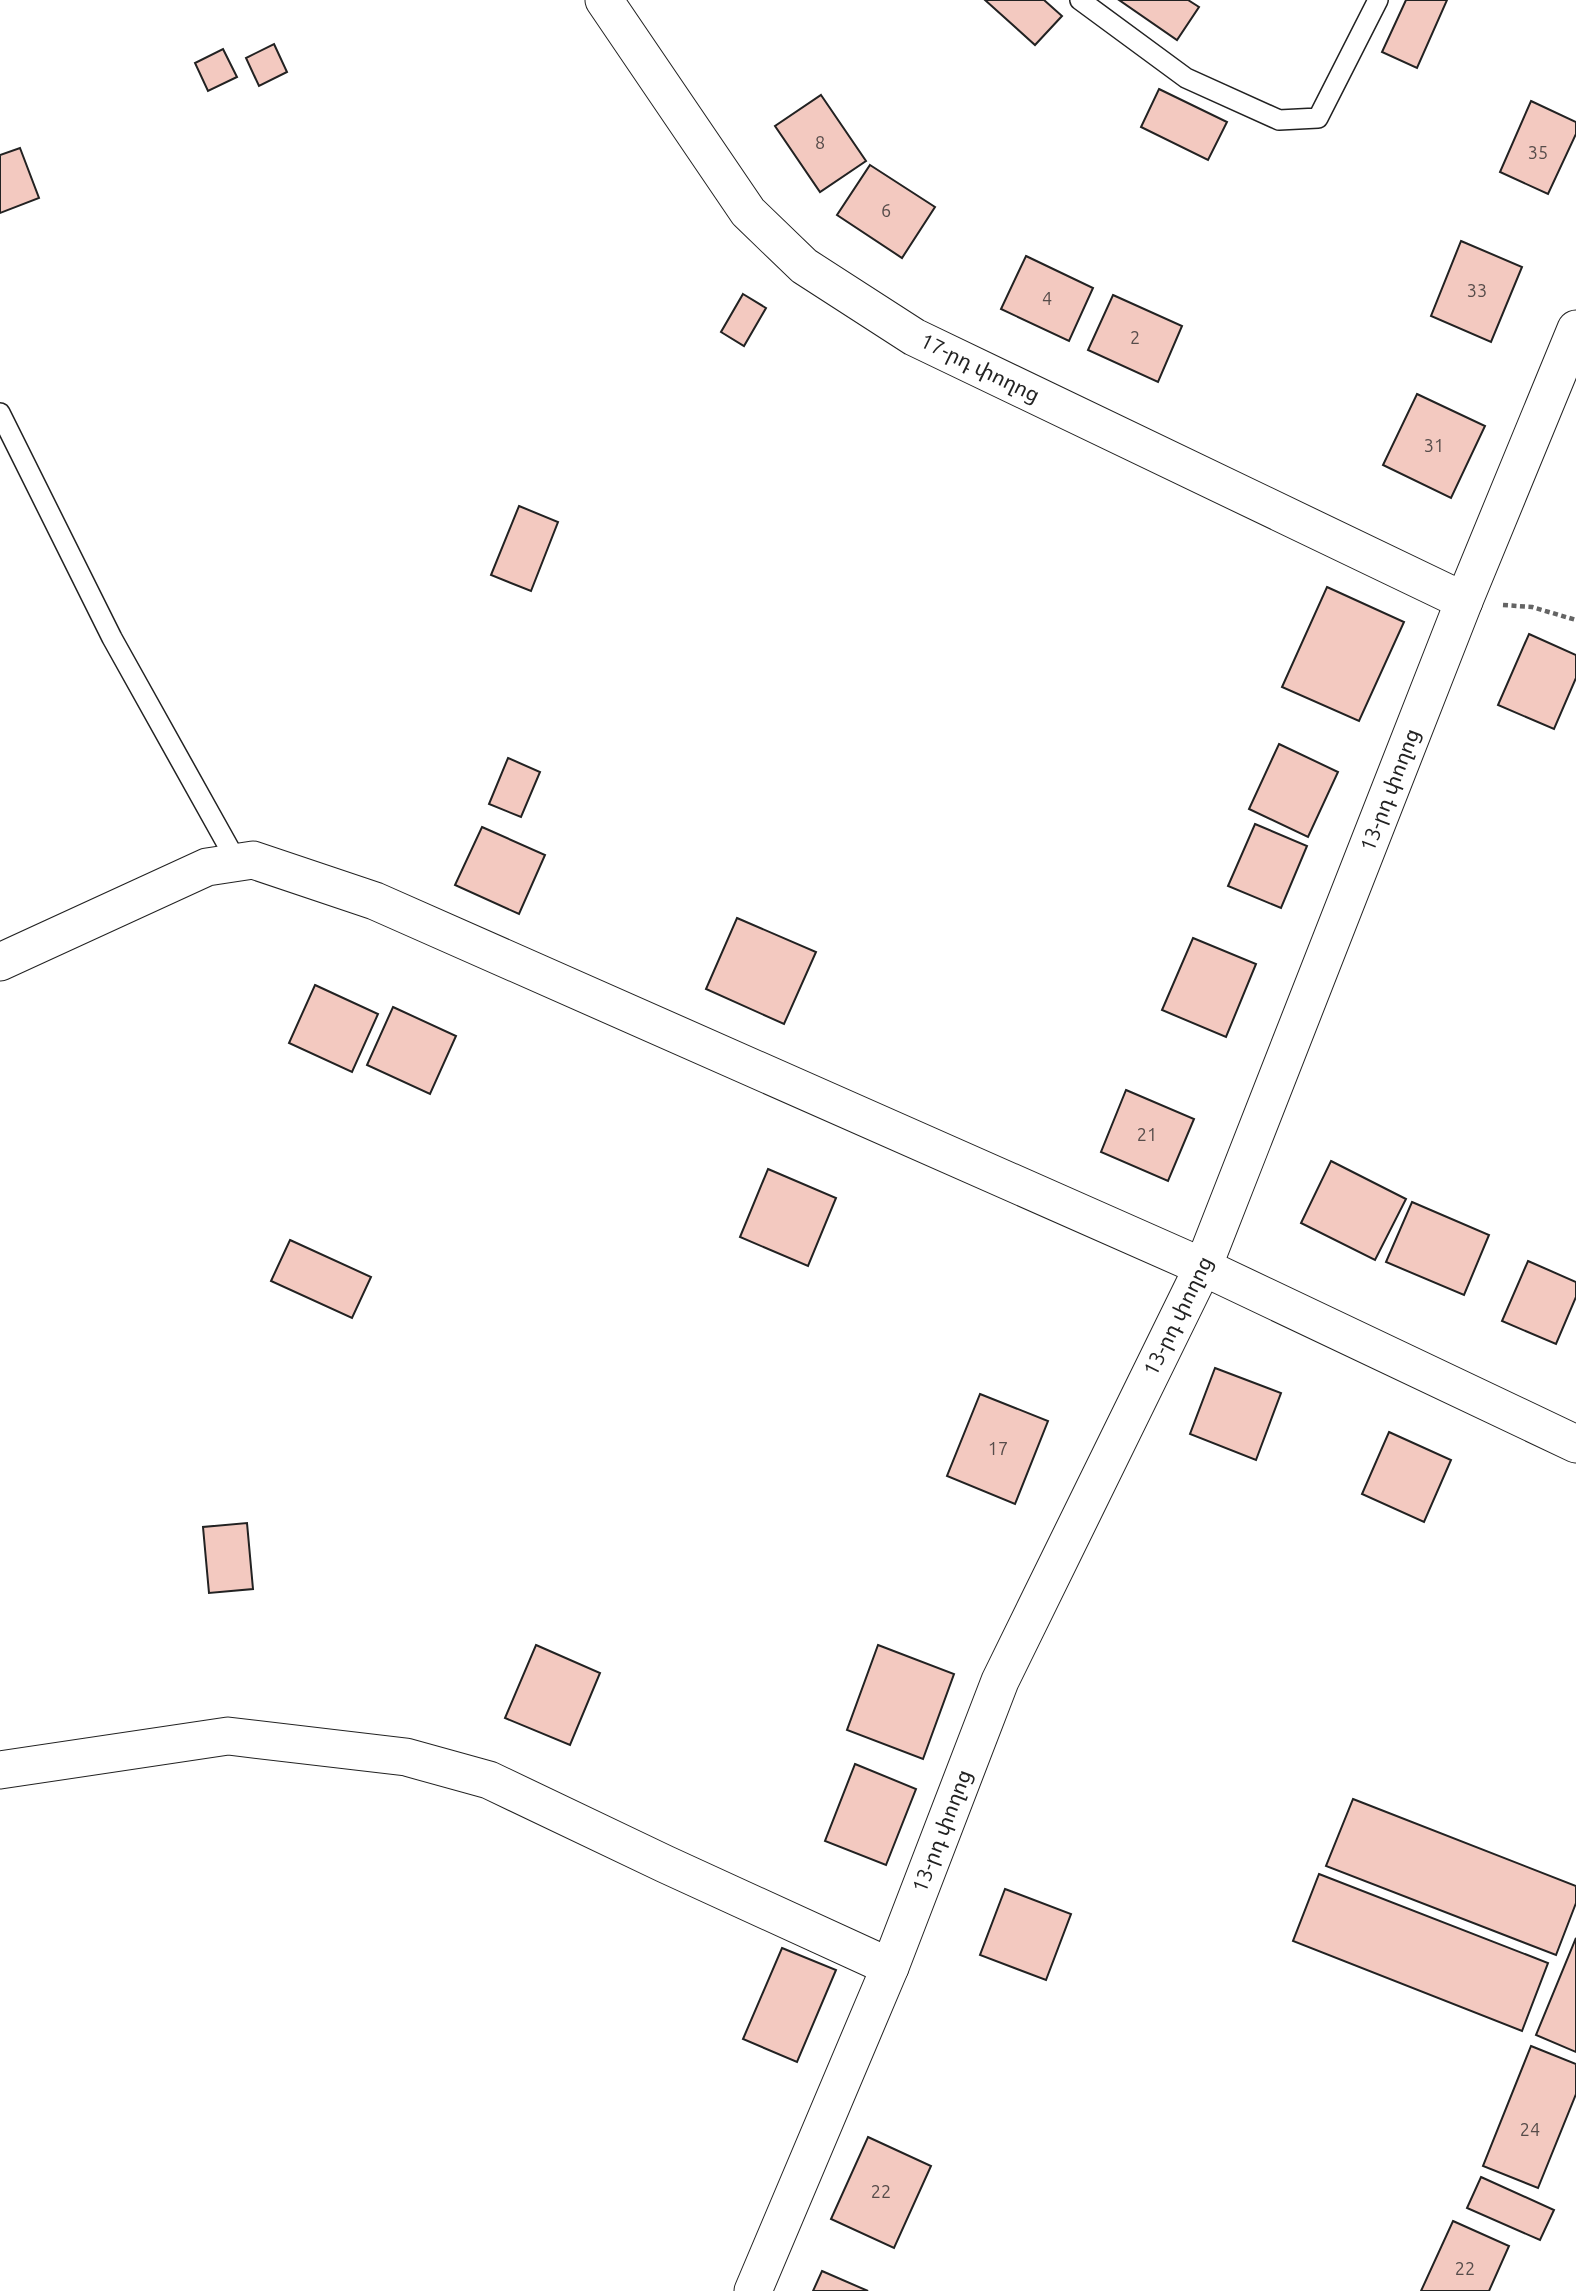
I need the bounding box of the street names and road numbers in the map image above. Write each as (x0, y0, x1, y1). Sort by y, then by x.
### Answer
street label: 17-րդ փողոց (916, 328, 1044, 407)
street label: 13-րդ փողոց (1355, 725, 1424, 855)
street label: 13-րդ փողոց (1138, 1252, 1217, 1380)
street label: 13-րդ փողոց (907, 1766, 976, 1896)

